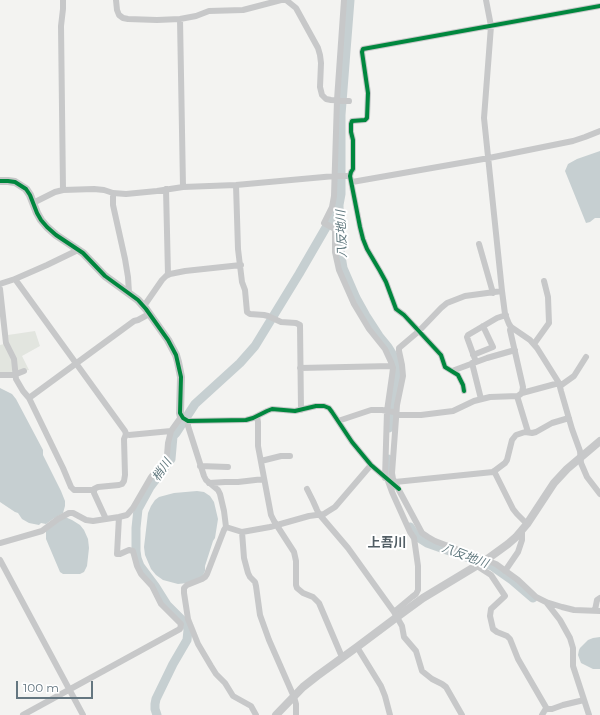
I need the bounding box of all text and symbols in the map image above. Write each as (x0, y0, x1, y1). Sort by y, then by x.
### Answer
water label: 八反地川 (334, 210, 350, 258)
water label: 梢川 (149, 456, 175, 484)
district label: 上吾川 (368, 535, 406, 551)
water label: 八反地川 (440, 541, 490, 571)
scale bar (18, 673, 95, 699)
text: 100 m (23, 680, 59, 695)

